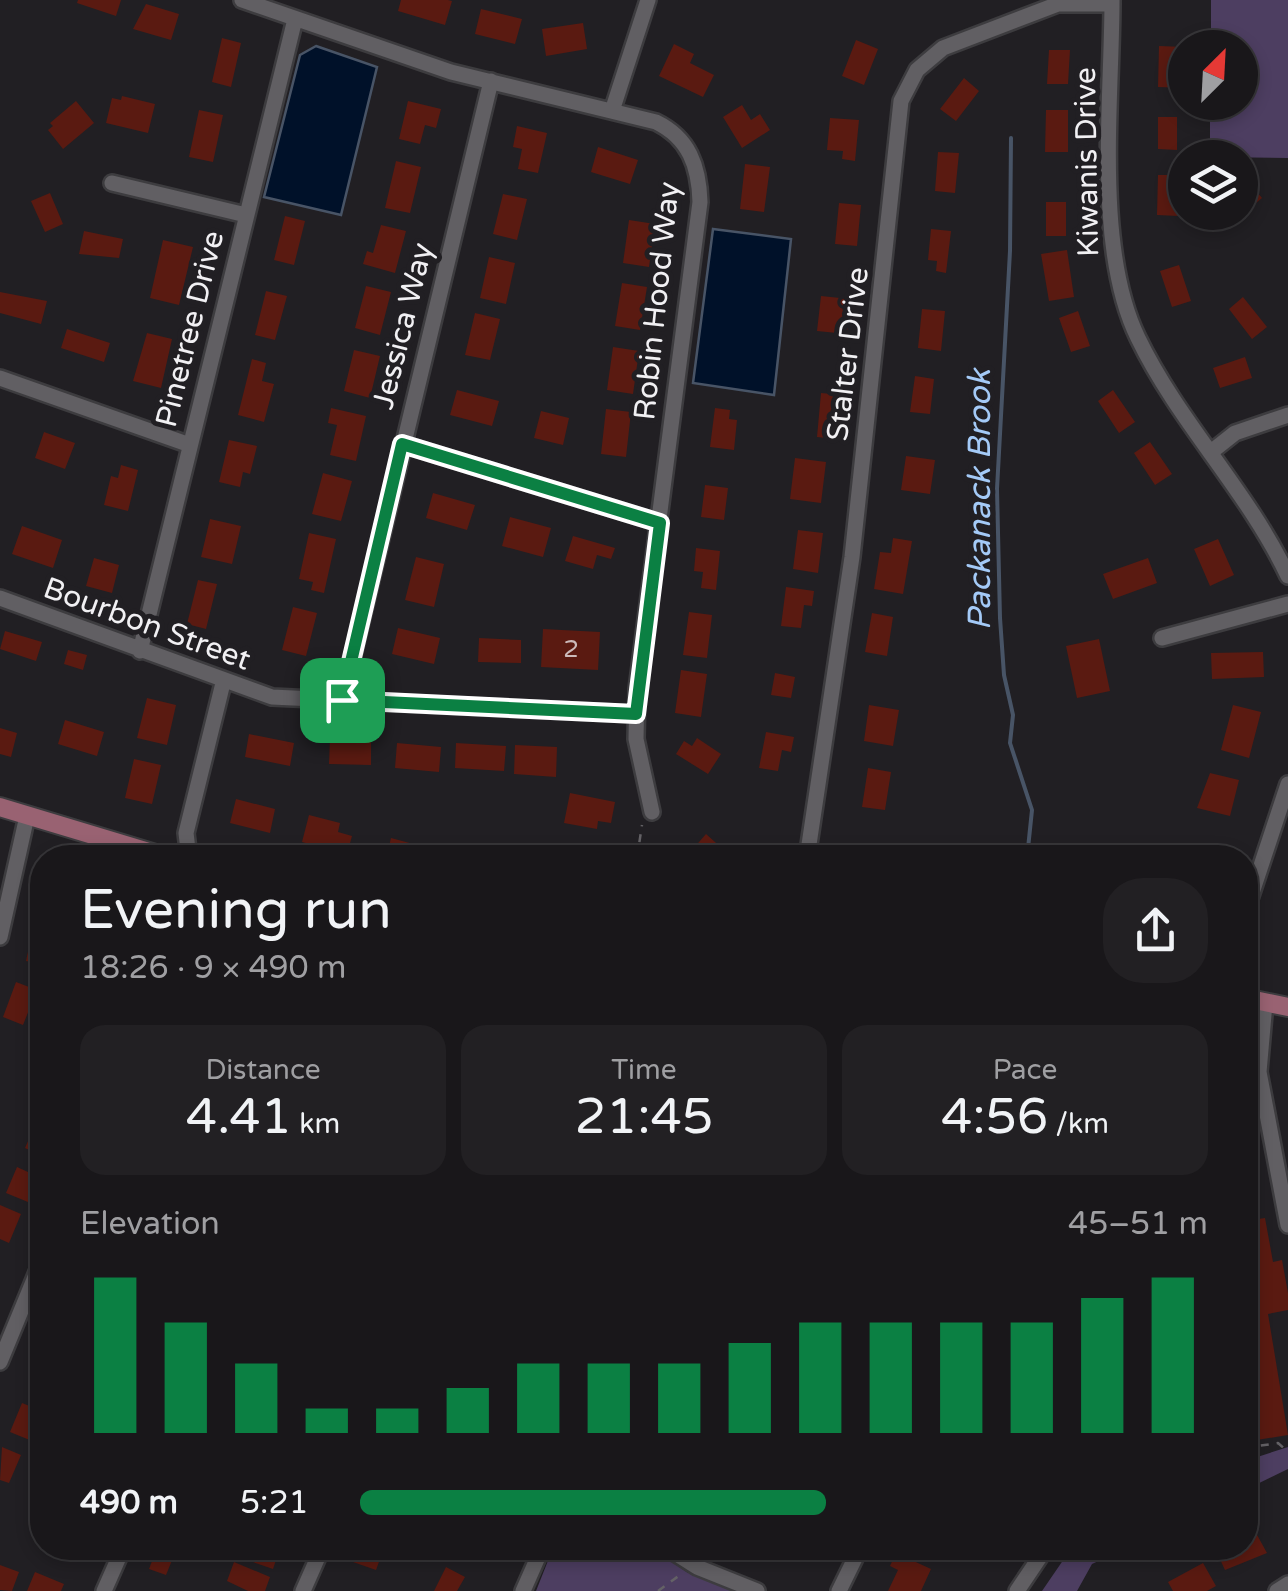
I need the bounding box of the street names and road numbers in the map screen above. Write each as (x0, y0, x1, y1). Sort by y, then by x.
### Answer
street label: Kiwanis Drive (1067, 67, 1107, 257)
street label: Robin Hood Way (626, 180, 688, 422)
street label: Pinetree Drive (148, 227, 232, 431)
street label: Jessica Way (365, 239, 441, 413)
street label: Stalter Drive (819, 265, 877, 443)
street label: Bourbon Street (38, 569, 256, 679)

